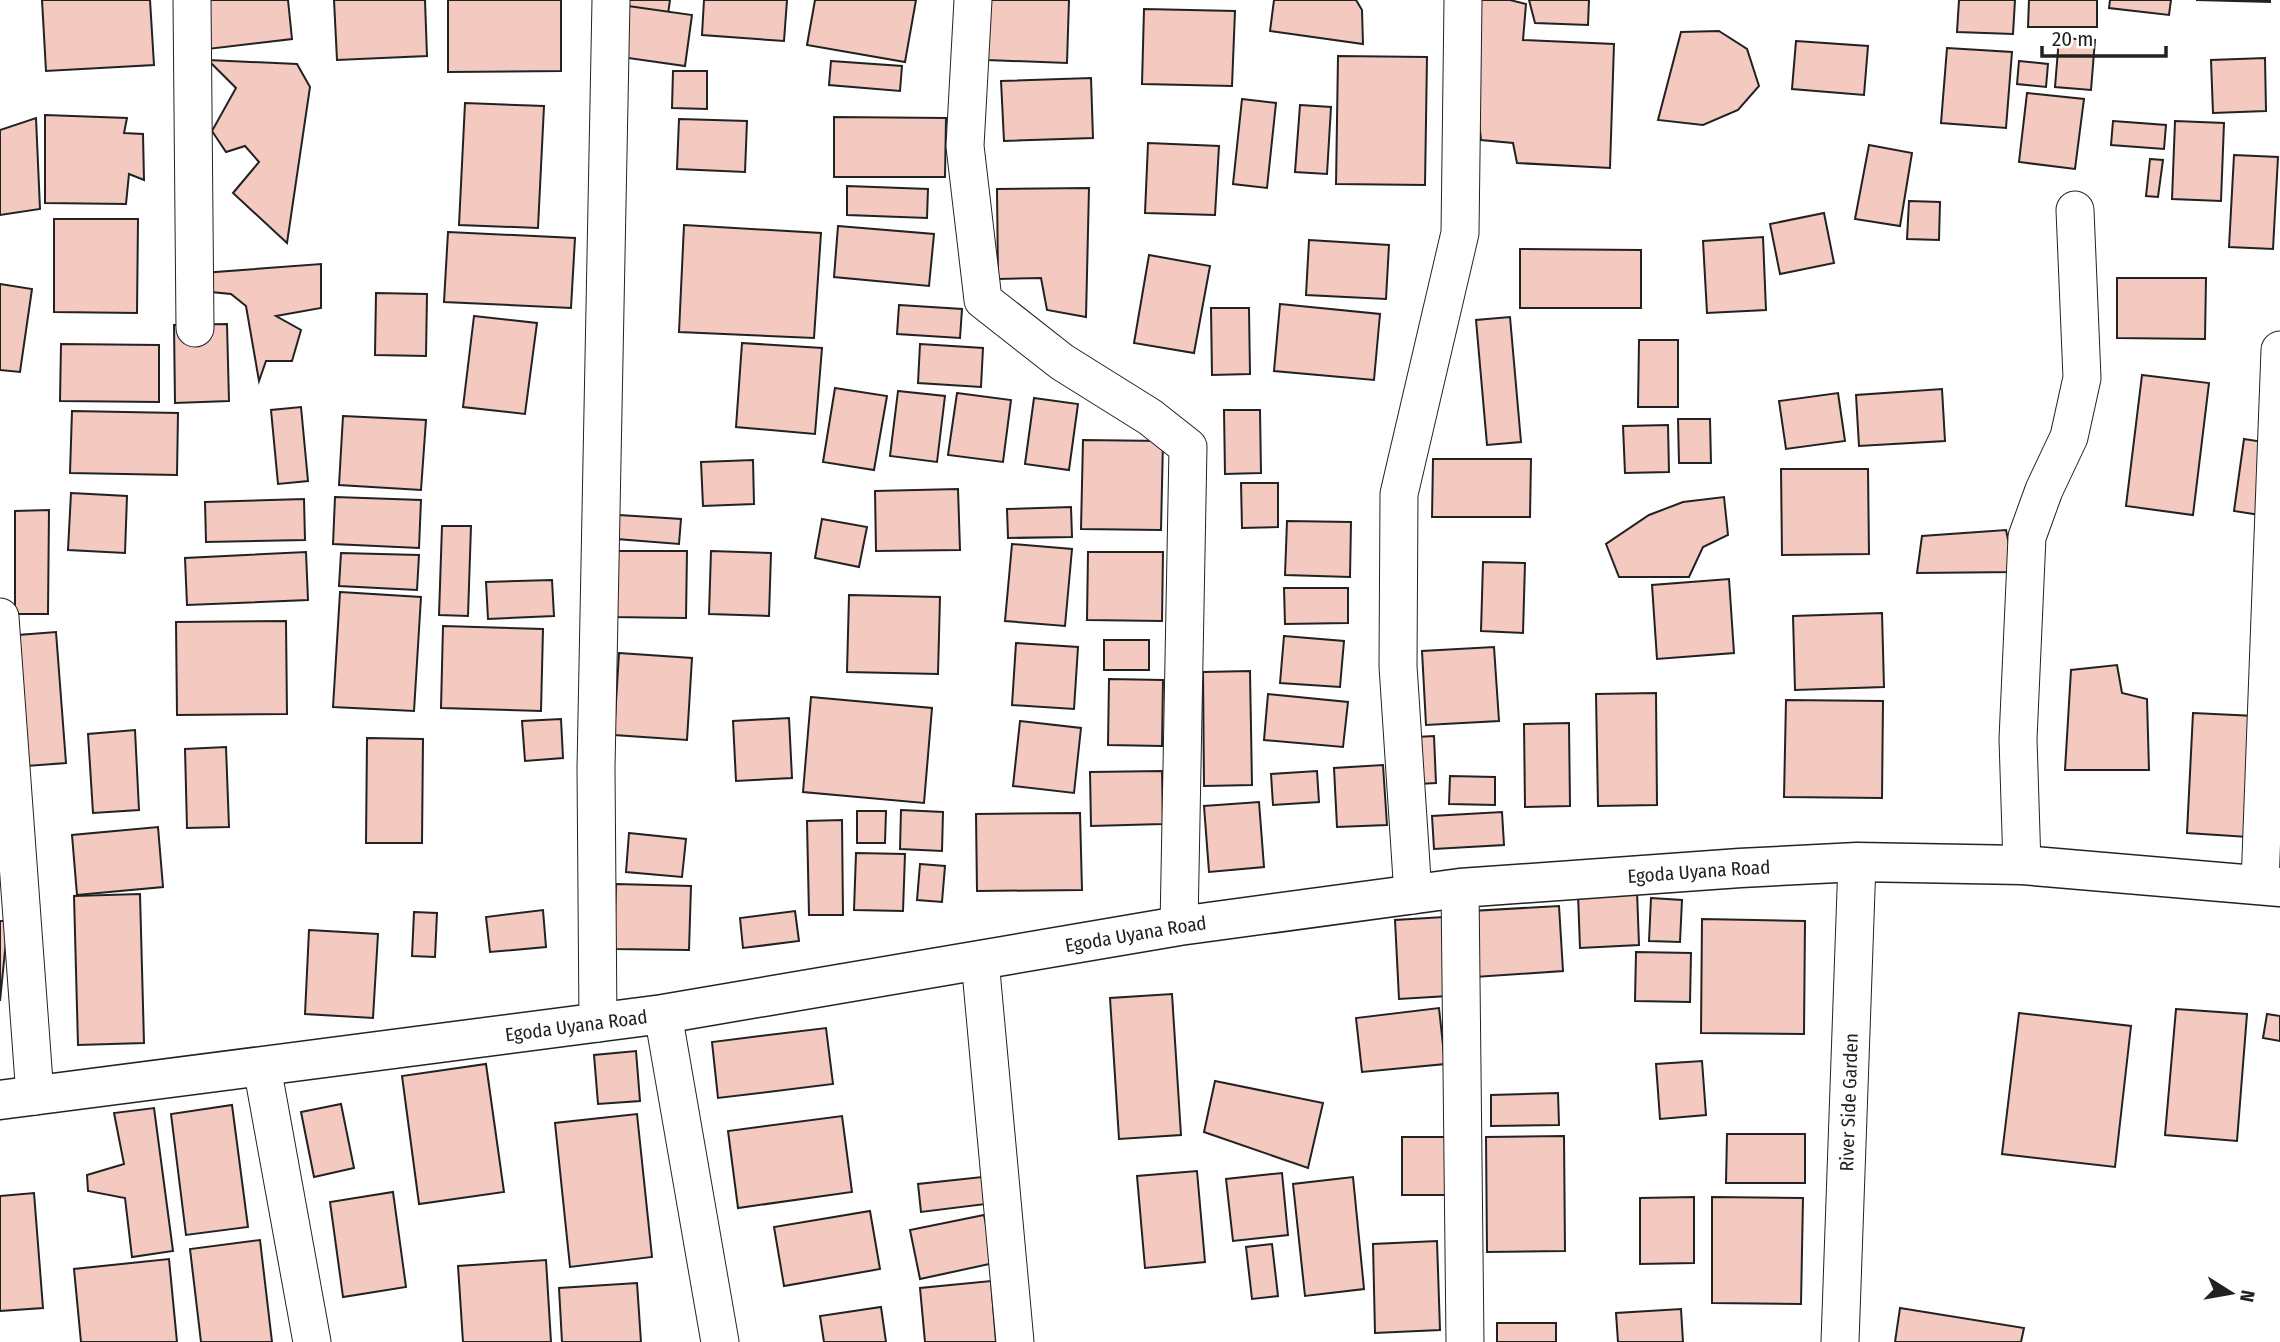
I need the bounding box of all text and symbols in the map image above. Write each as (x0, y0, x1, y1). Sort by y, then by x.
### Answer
scale bar (2042, 14, 2166, 58)
text: 20 m (2052, 26, 2093, 52)
street label: Egoda Uyana Road (1627, 855, 1771, 888)
street label: Egoda Uyana Road (1063, 911, 1208, 957)
street label: Egoda Uyana Road (504, 1005, 649, 1046)
street label: River Side Garden (1835, 1033, 1862, 1172)
north arrow (2196, 1258, 2266, 1328)
text: N (2235, 1288, 2260, 1304)

